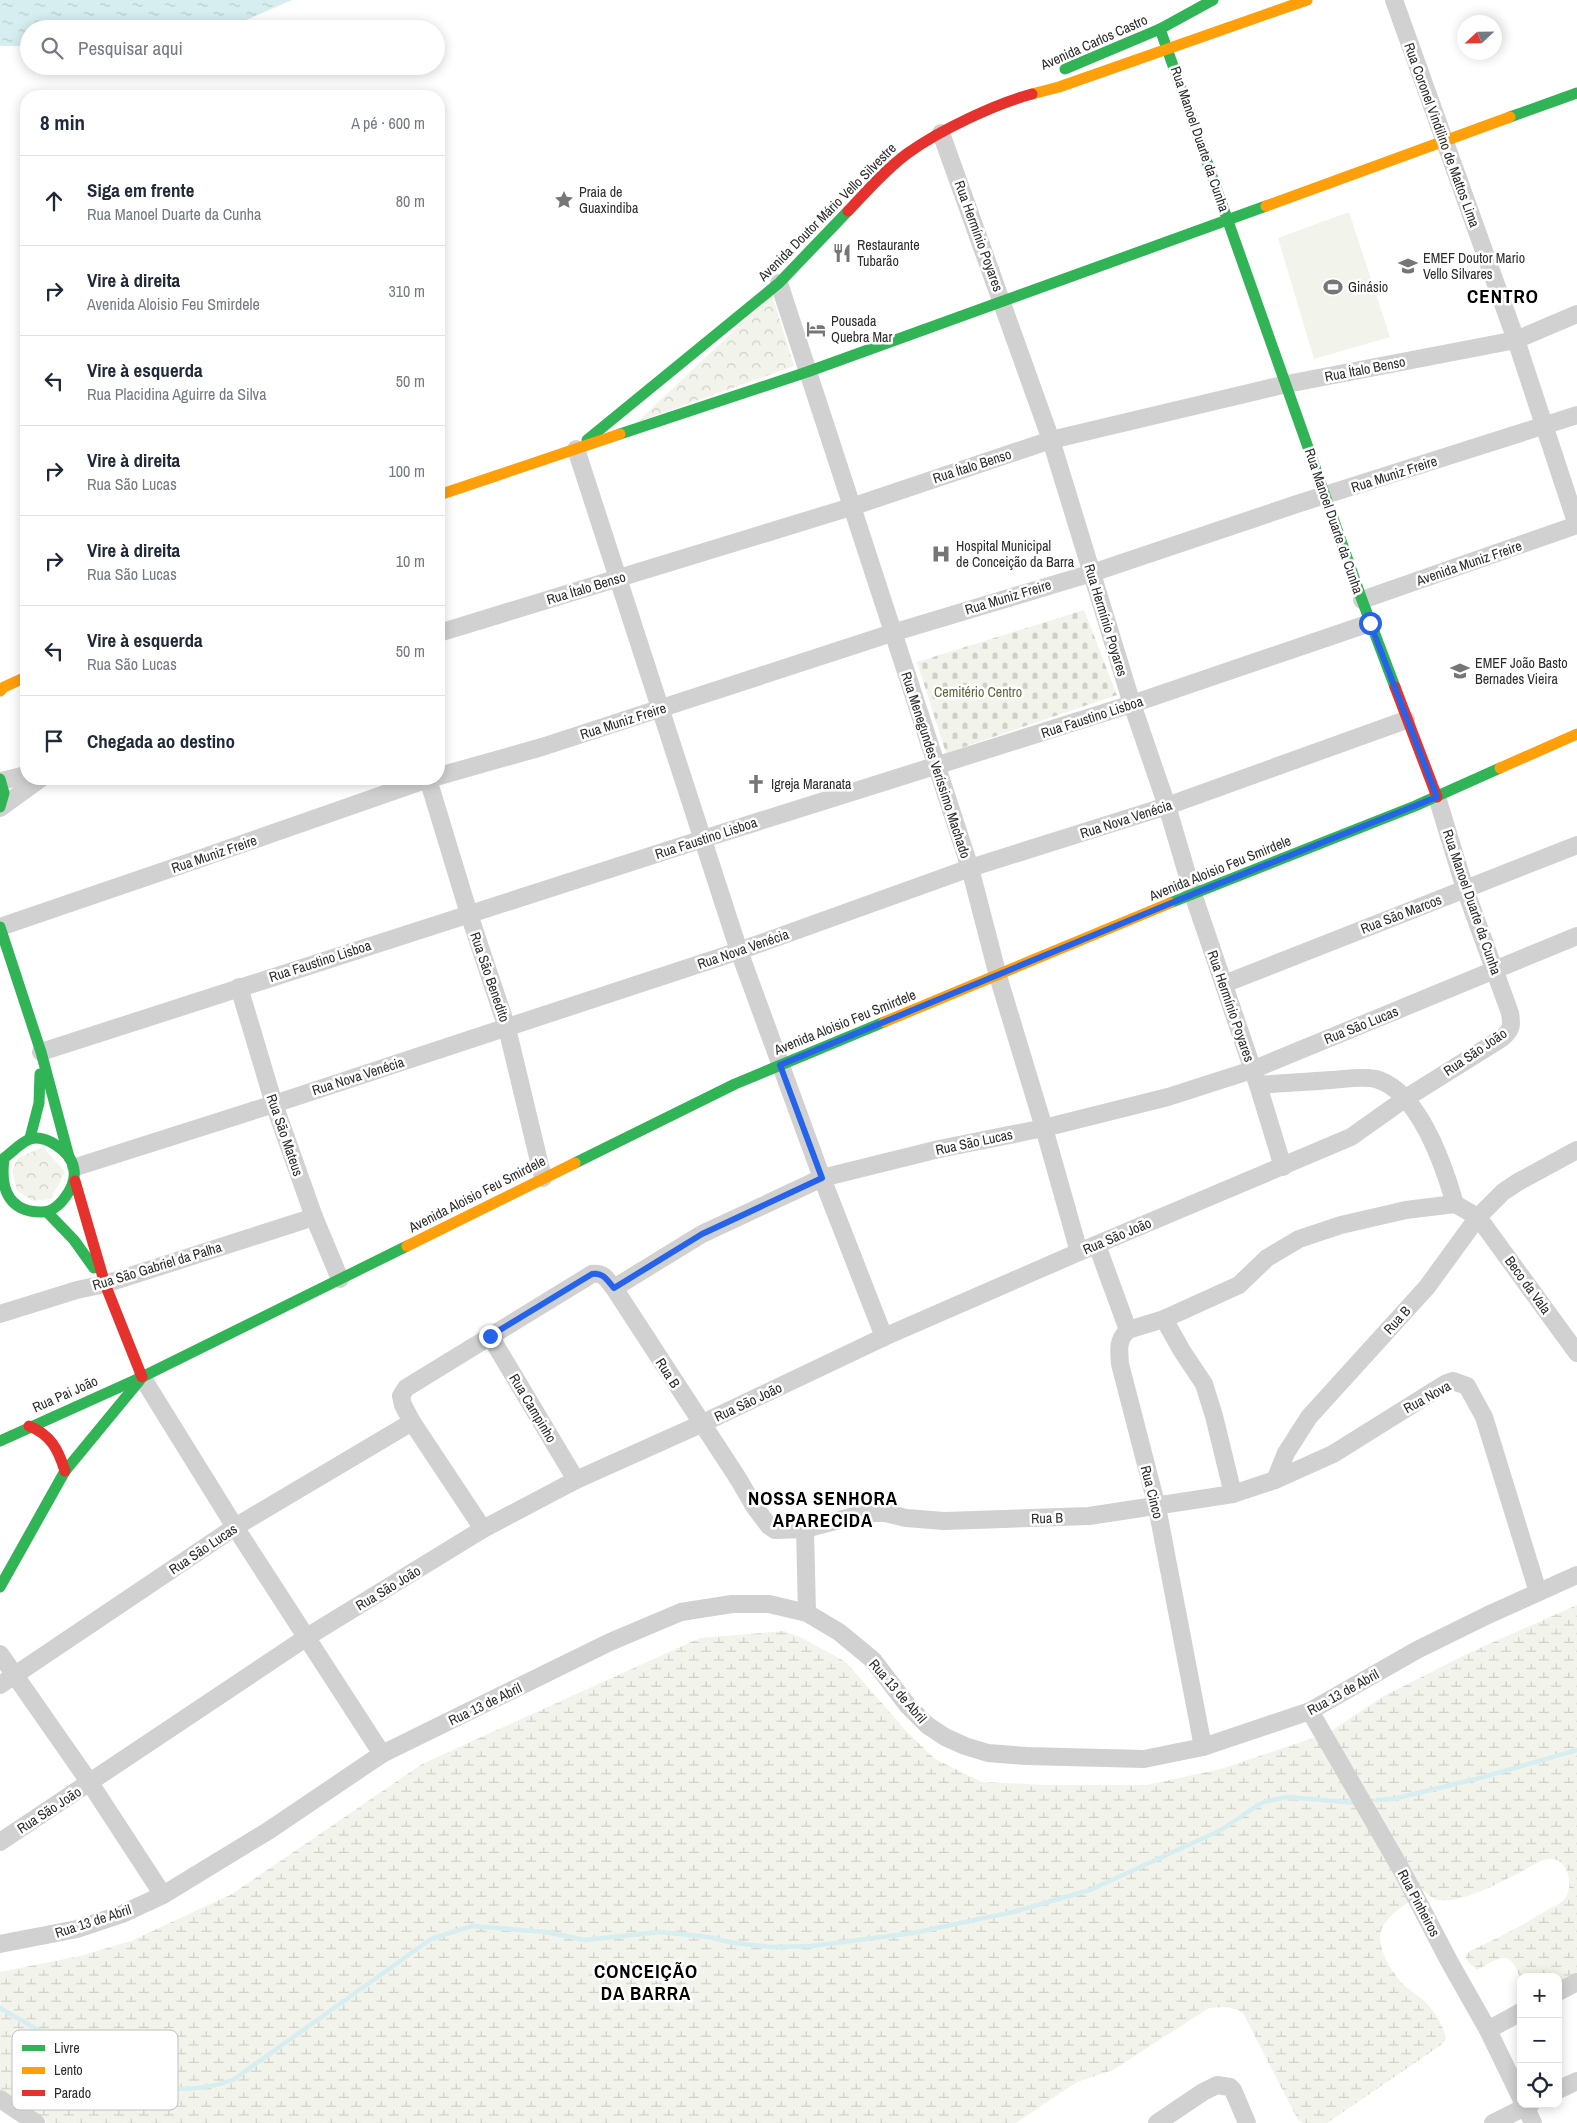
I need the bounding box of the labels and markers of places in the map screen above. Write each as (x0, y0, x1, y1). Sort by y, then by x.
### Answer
place label: Praia de Guaxindiba (579, 183, 639, 217)
place icon: Praia de Guaxindiba (553, 189, 575, 211)
place label: Restaurante Tubarão (857, 236, 920, 270)
restaurant icon: Restaurante Tubarão (831, 242, 853, 264)
place label: EMEF Doutor Mario Vello Silvares (1423, 249, 1525, 283)
school or university icon: EMEF Doutor Mario Vello Silvares (1397, 255, 1419, 277)
sports icon: Ginásio (1322, 276, 1344, 298)
place label: Ginásio (1348, 278, 1388, 296)
place label: Pousada Quebra Mar (831, 312, 892, 346)
hotel icon: Pousada Quebra Mar (805, 318, 827, 340)
place label: Hospital Municipal de Conceição da Barra (956, 537, 1075, 571)
hospital icon: Hospital Municipal de Conceição da Barra (930, 543, 952, 565)
place label: EMEF João Basto Bernades Vieira (1475, 654, 1568, 688)
school or university icon: EMEF João Basto Bernades Vieira (1449, 660, 1471, 682)
church icon: Igreja Maranata (745, 773, 767, 795)
place label: Igreja Maranata (771, 775, 852, 793)

